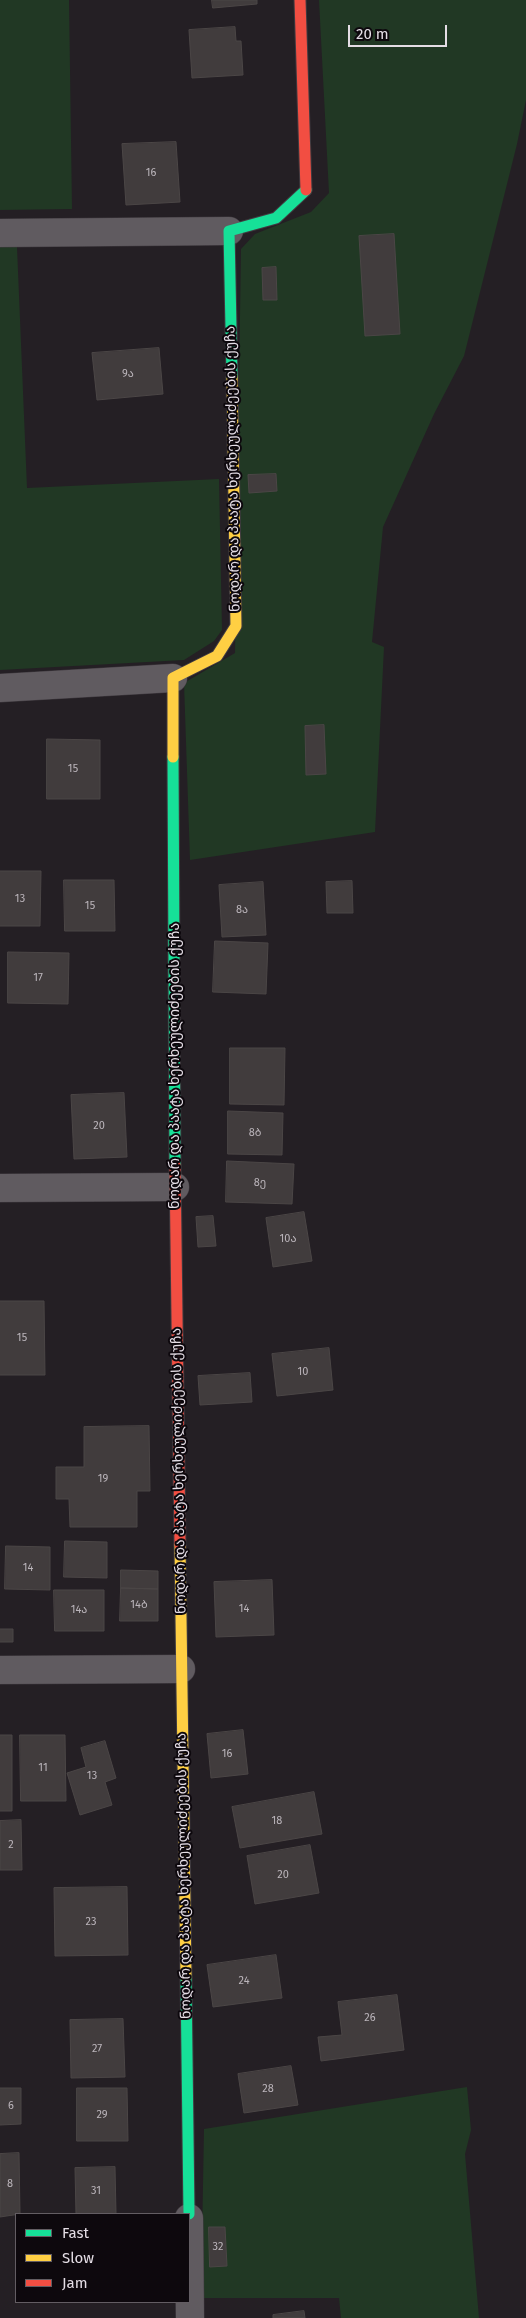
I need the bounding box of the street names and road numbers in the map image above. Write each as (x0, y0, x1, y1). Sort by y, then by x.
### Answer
street label: ნოდარ და პაატა ხერხეულიძეების ქუჩა (222, 326, 244, 612)
street label: ნოდარ და პაატა ხერხეულიძეების ქუჩა (167, 923, 183, 1209)
street label: ნოდარ და პაატა ხერხეულიძეების ქუჩა (168, 1328, 190, 1614)
street label: ნოდარ და პაატა ხერხეულიძეების ქუჩა (173, 1733, 195, 2019)

